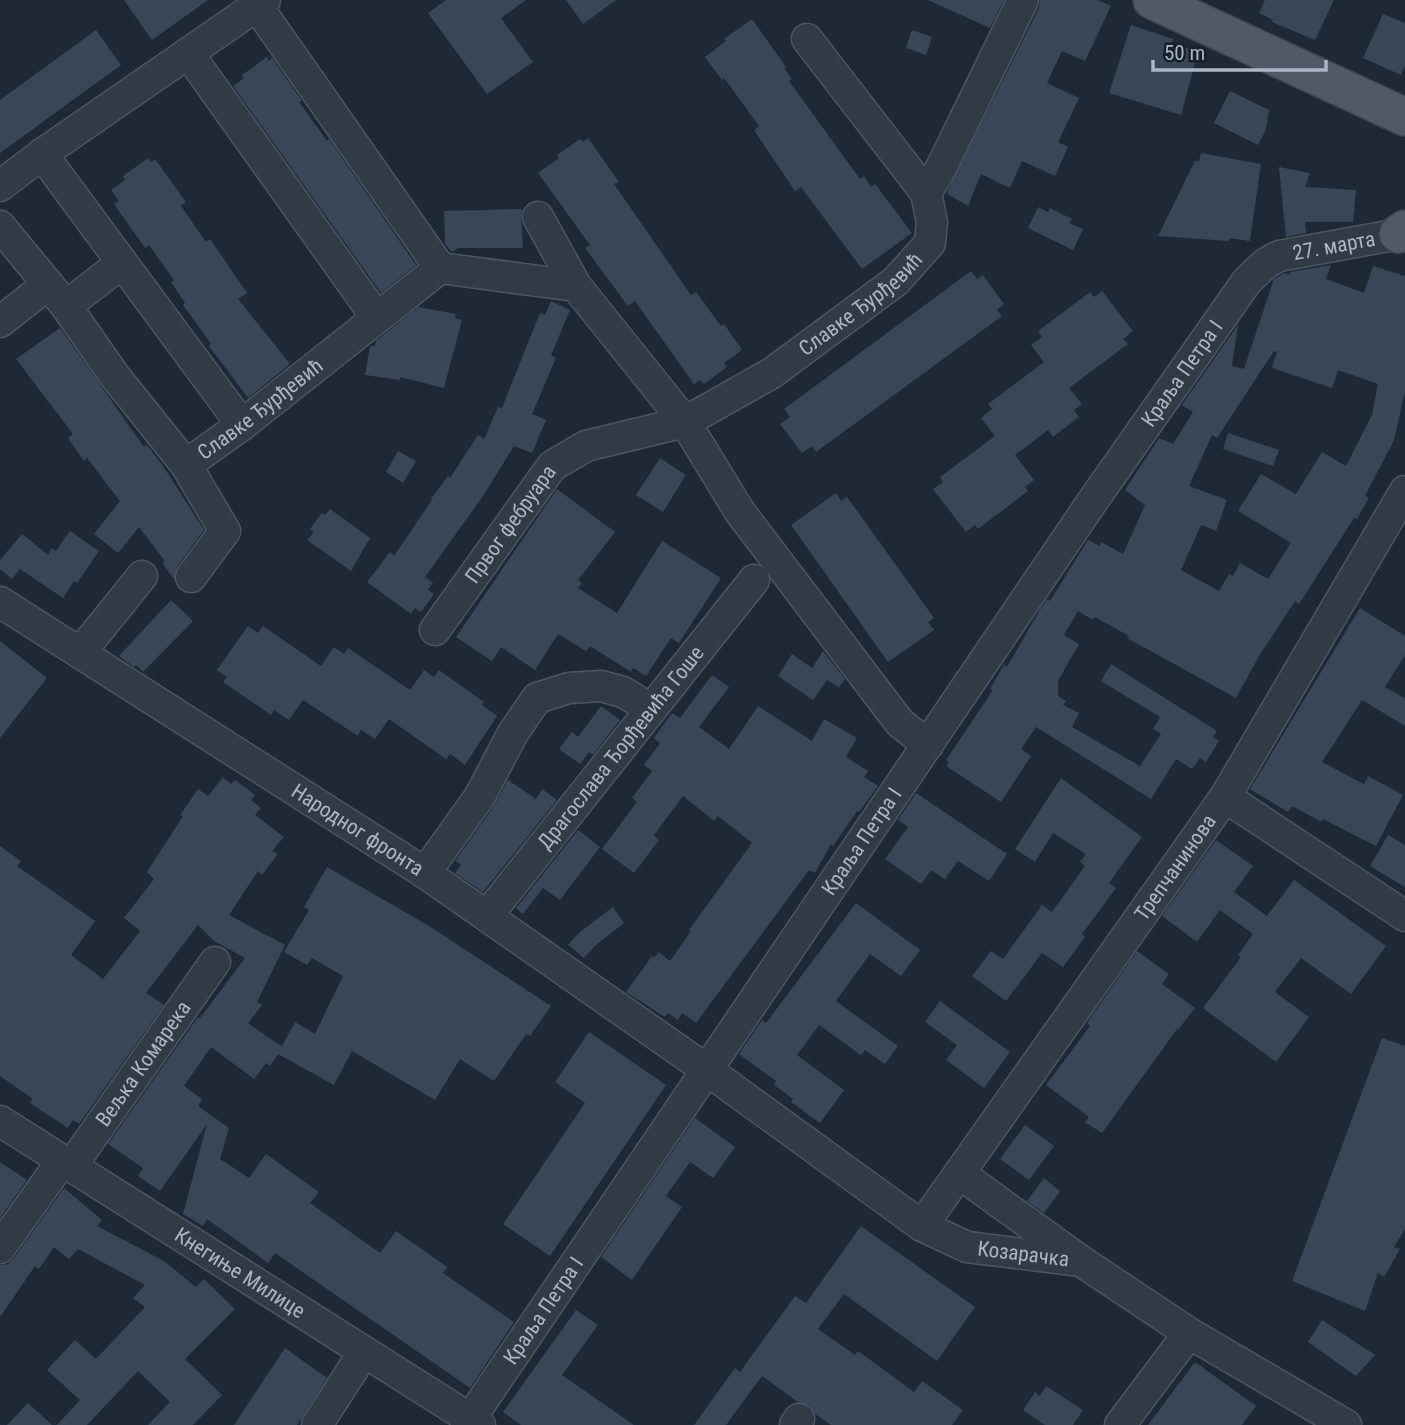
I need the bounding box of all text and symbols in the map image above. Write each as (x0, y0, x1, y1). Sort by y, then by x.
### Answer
scale bar (1153, 28, 1326, 72)
text: 50 m (1164, 41, 1205, 65)
street label: 27. марта (1291, 227, 1377, 265)
street label: Славке Ђурђевић (794, 248, 928, 361)
street label: Краља Петра I (1136, 316, 1228, 431)
street label: Славке Ђурђевић (193, 353, 328, 465)
street label: Првог фебруара (460, 460, 561, 588)
street label: Драгослава Ђорђевића Гоше (533, 641, 709, 854)
street label: Народног фронта (287, 779, 428, 881)
street label: Краља Петра I (817, 783, 907, 900)
street label: Трепчанинова (1130, 810, 1221, 925)
street label: Вељка Комарека (91, 996, 196, 1131)
street label: Кнегиње Милице (170, 1223, 310, 1323)
street label: Козарачка (976, 1236, 1070, 1271)
street label: Краља Петра I (499, 1253, 588, 1369)

